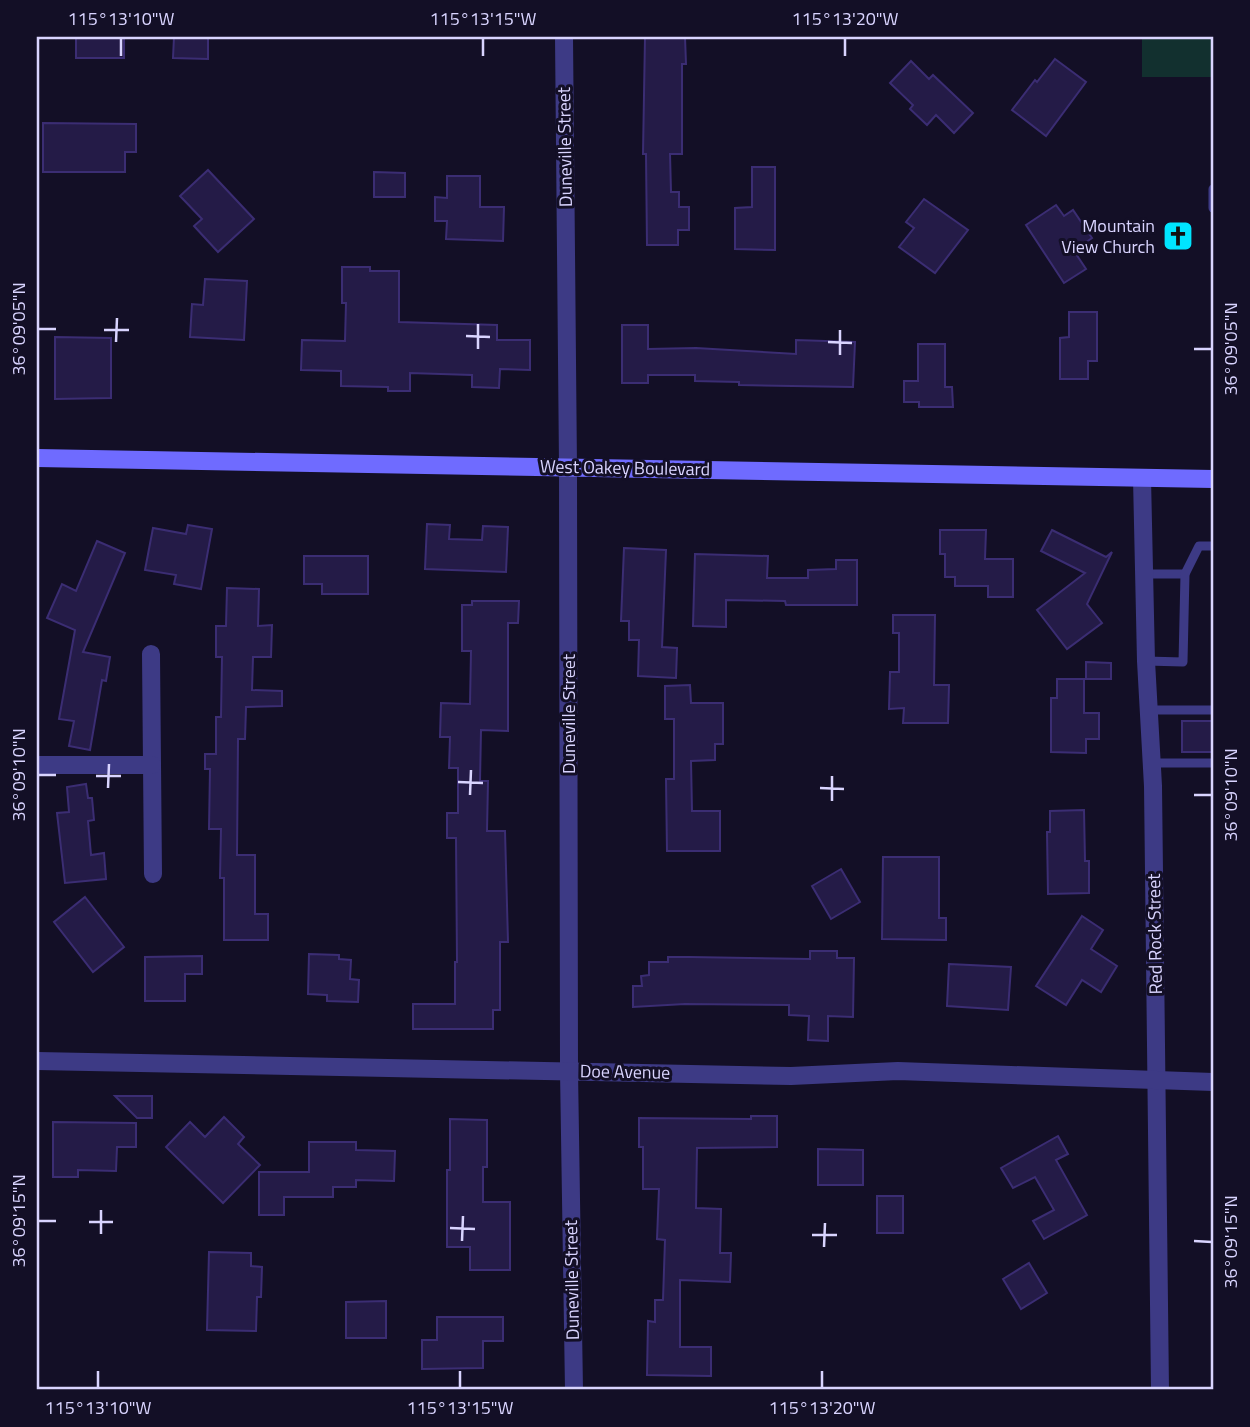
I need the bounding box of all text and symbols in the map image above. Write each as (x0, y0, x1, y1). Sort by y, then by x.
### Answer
text: 115°13'10"W (67, 5, 175, 32)
text: 115°13'15"W (429, 5, 537, 32)
text: 115°13'20"W (791, 5, 899, 32)
street label: Duneville Street (550, 86, 579, 207)
place label: Mountain View Church (1061, 212, 1155, 260)
church icon: Mountain View Church (1161, 219, 1195, 253)
text: 36°09'05"N (5, 282, 32, 376)
text: 36°09'05"N (1217, 302, 1244, 396)
street label: West Oakey Boulevard (540, 453, 710, 482)
street label: Duneville Street (555, 653, 582, 774)
text: 36°09'10"N (5, 728, 32, 822)
text: 36°09'10"N (1217, 748, 1244, 842)
street label: Red Rock Street (1140, 873, 1169, 995)
street label: Doe Avenue (580, 1057, 670, 1086)
text: 36°09'15"N (5, 1174, 32, 1268)
text: 36°09'15"N (1217, 1195, 1244, 1289)
street label: Duneville Street (557, 1219, 586, 1340)
text: 115°13'10"W (44, 1394, 152, 1421)
text: 115°13'15"W (406, 1394, 514, 1421)
text: 115°13'20"W (768, 1394, 876, 1421)

